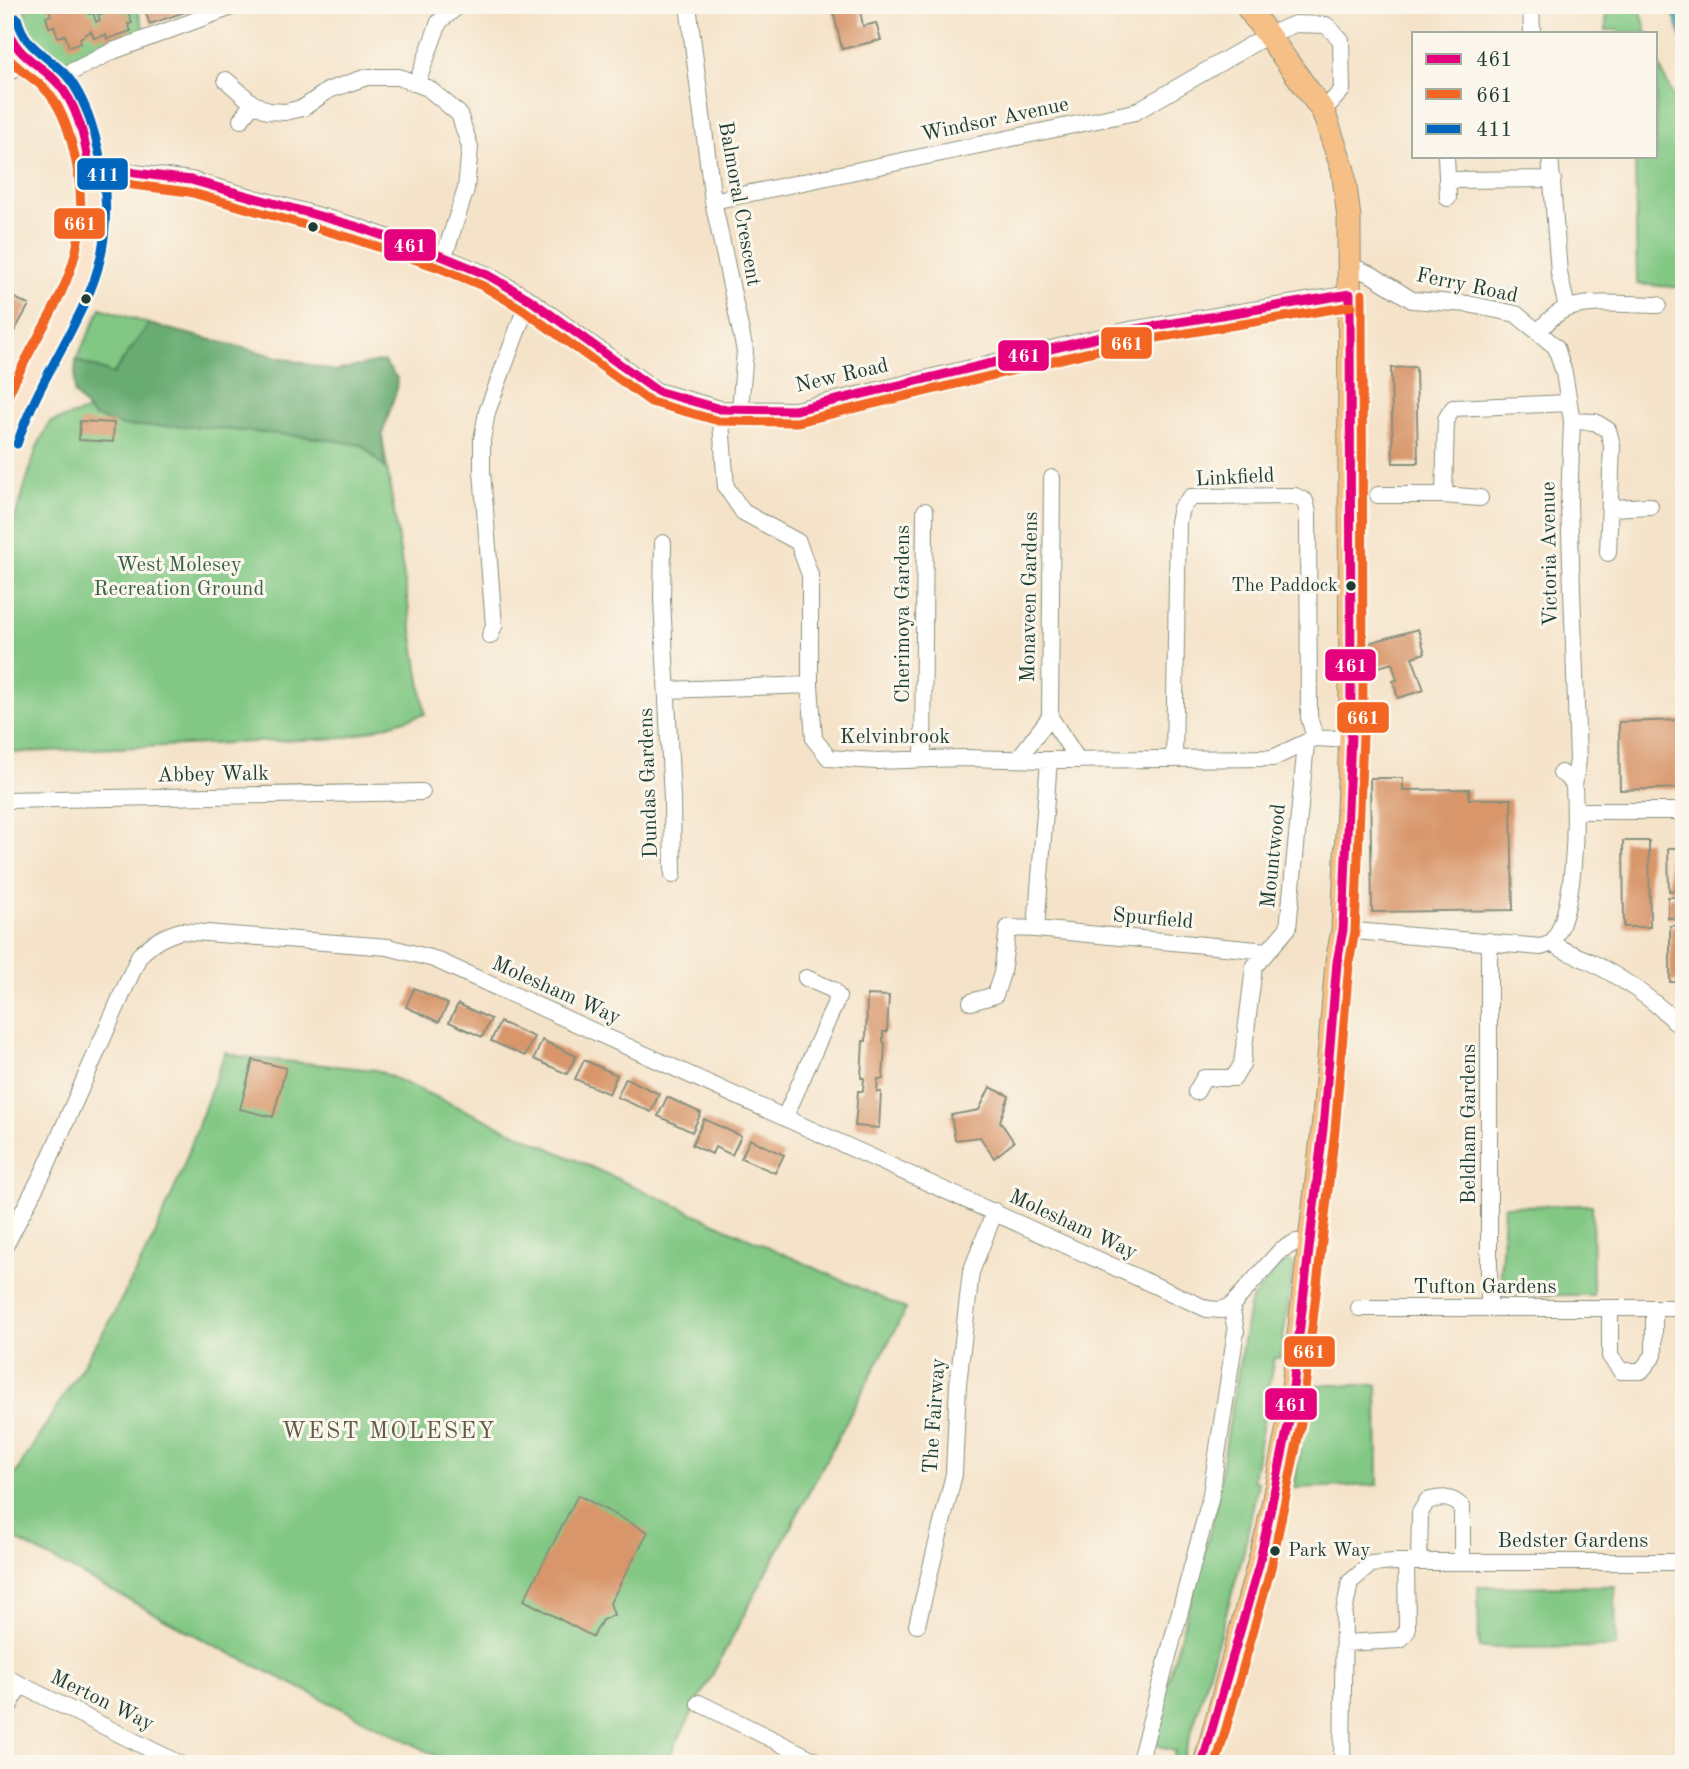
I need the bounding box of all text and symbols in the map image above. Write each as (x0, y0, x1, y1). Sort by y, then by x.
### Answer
legend (1412, 32, 1658, 158)
text: 461 (1476, 50, 1513, 71)
text: 661 (1476, 86, 1513, 107)
street label: Windsor Avenue (919, 94, 1071, 146)
street label: Balmoral Crescent (714, 120, 764, 288)
text: 411 (1476, 120, 1513, 141)
line badge: 411 (76, 157, 129, 191)
text: 411 (86, 167, 120, 186)
line badge: 661 (53, 207, 106, 240)
text: 661 (63, 216, 97, 235)
unlabelled marker (306, 220, 320, 234)
line badge: 461 (383, 228, 437, 262)
text: 461 (393, 238, 427, 257)
street label: Ferry Road (1414, 265, 1520, 307)
unlabelled marker (79, 292, 93, 306)
line badge: 661 (1100, 326, 1153, 360)
text: 661 (1110, 336, 1144, 355)
line badge: 461 (997, 339, 1050, 372)
text: 461 (1007, 348, 1041, 367)
street label: New Road (793, 355, 891, 397)
street label: Linkfield (1195, 465, 1275, 491)
street label: Victoria Avenue (1538, 481, 1562, 627)
street label: Monaveen Gardens (1018, 511, 1042, 683)
street label: Cherimoya Gardens (893, 525, 914, 703)
park label: West Molesey Recreation Ground (94, 555, 264, 600)
place label: The Paddock (1231, 577, 1338, 596)
marker: The Paddock (1344, 579, 1358, 593)
line badge: 461 (1324, 648, 1377, 682)
text: 461 (1334, 658, 1368, 677)
line badge: 661 (1336, 701, 1390, 734)
street label: Dundas Gardens (636, 707, 662, 859)
text: 661 (1346, 710, 1380, 729)
street label: Kelvinbrook (840, 727, 950, 748)
street label: Abbey Walk (157, 764, 269, 786)
street label: Mountwood (1258, 803, 1290, 909)
street label: Spurfield (1112, 905, 1194, 933)
street label: Molesham Way (488, 953, 624, 1029)
street label: Beldham Gardens (1459, 1044, 1480, 1204)
street label: Molesham Way (1006, 1186, 1140, 1264)
street label: Tufton Gardens (1413, 1277, 1557, 1298)
line badge: 661 (1283, 1335, 1336, 1368)
text: 661 (1292, 1344, 1326, 1363)
street label: The Fairway (920, 1357, 950, 1475)
line badge: 461 (1264, 1387, 1318, 1421)
text: 461 (1274, 1397, 1308, 1416)
district label: WEST MOLESEY (281, 1420, 497, 1443)
street label: Bedster Gardens (1498, 1531, 1648, 1552)
place label: Park Way (1288, 1542, 1370, 1561)
marker: Park Way (1268, 1544, 1282, 1558)
street label: Merton Way (47, 1667, 157, 1735)

